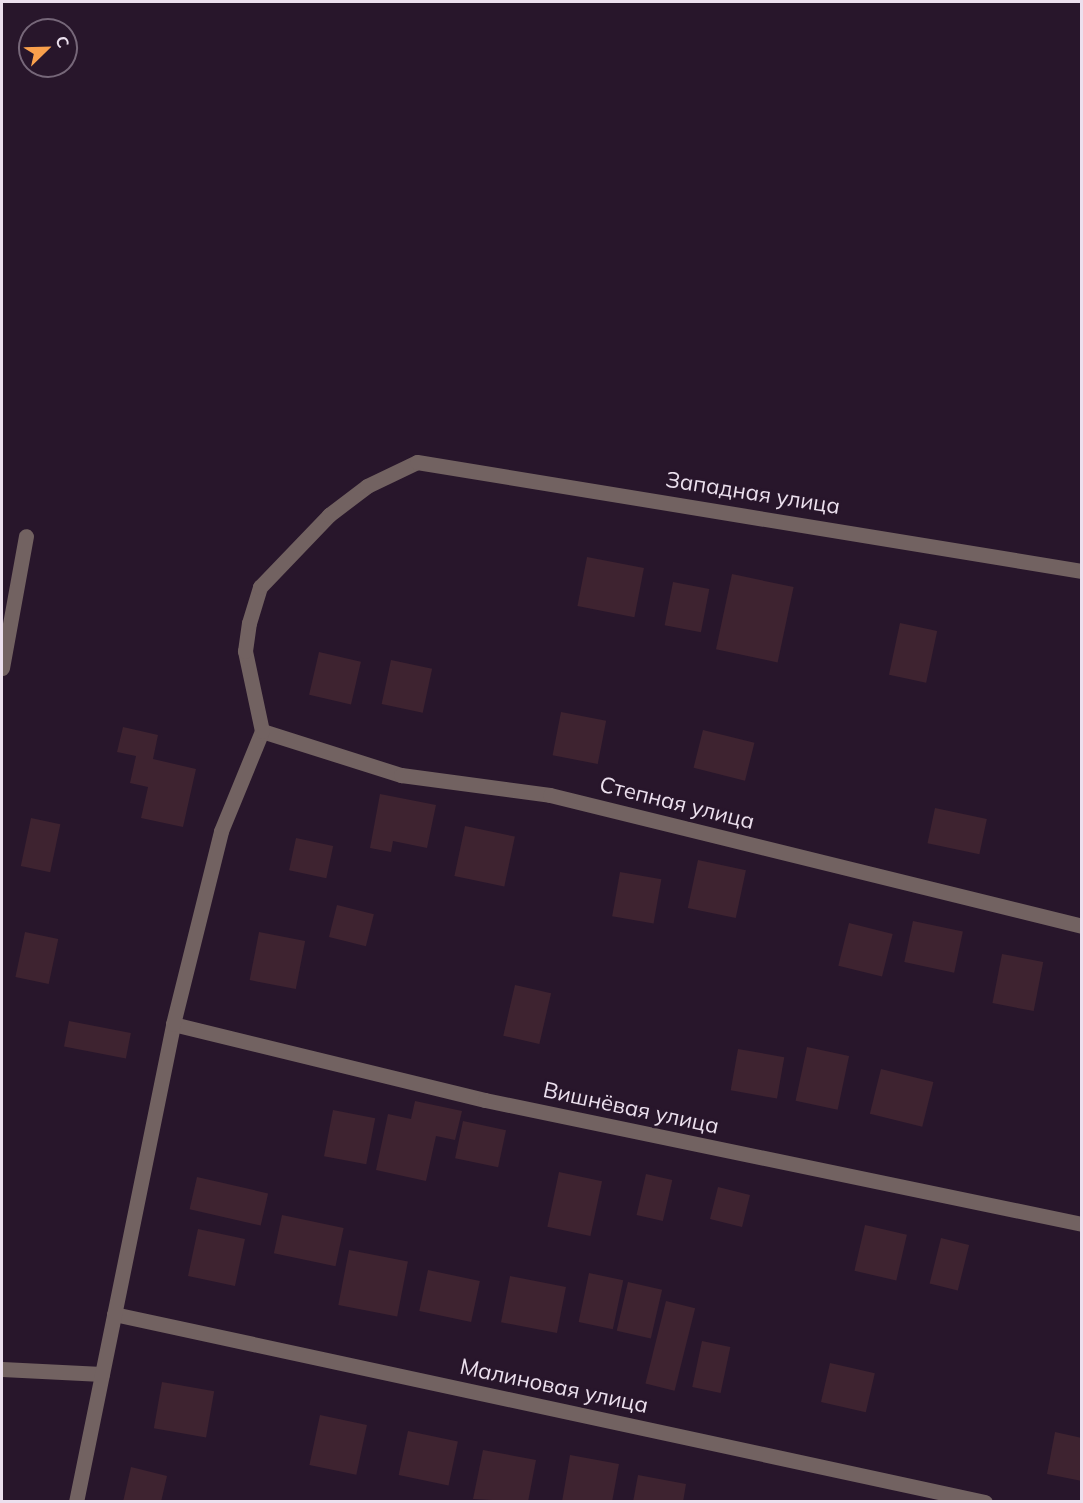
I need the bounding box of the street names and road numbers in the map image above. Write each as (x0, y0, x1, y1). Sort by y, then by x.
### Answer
street label: Западная улица (664, 466, 842, 520)
street label: Степная улица (597, 771, 757, 835)
street label: Вишнёвая улица (541, 1076, 721, 1140)
street label: Малиновая улица (457, 1353, 651, 1419)

